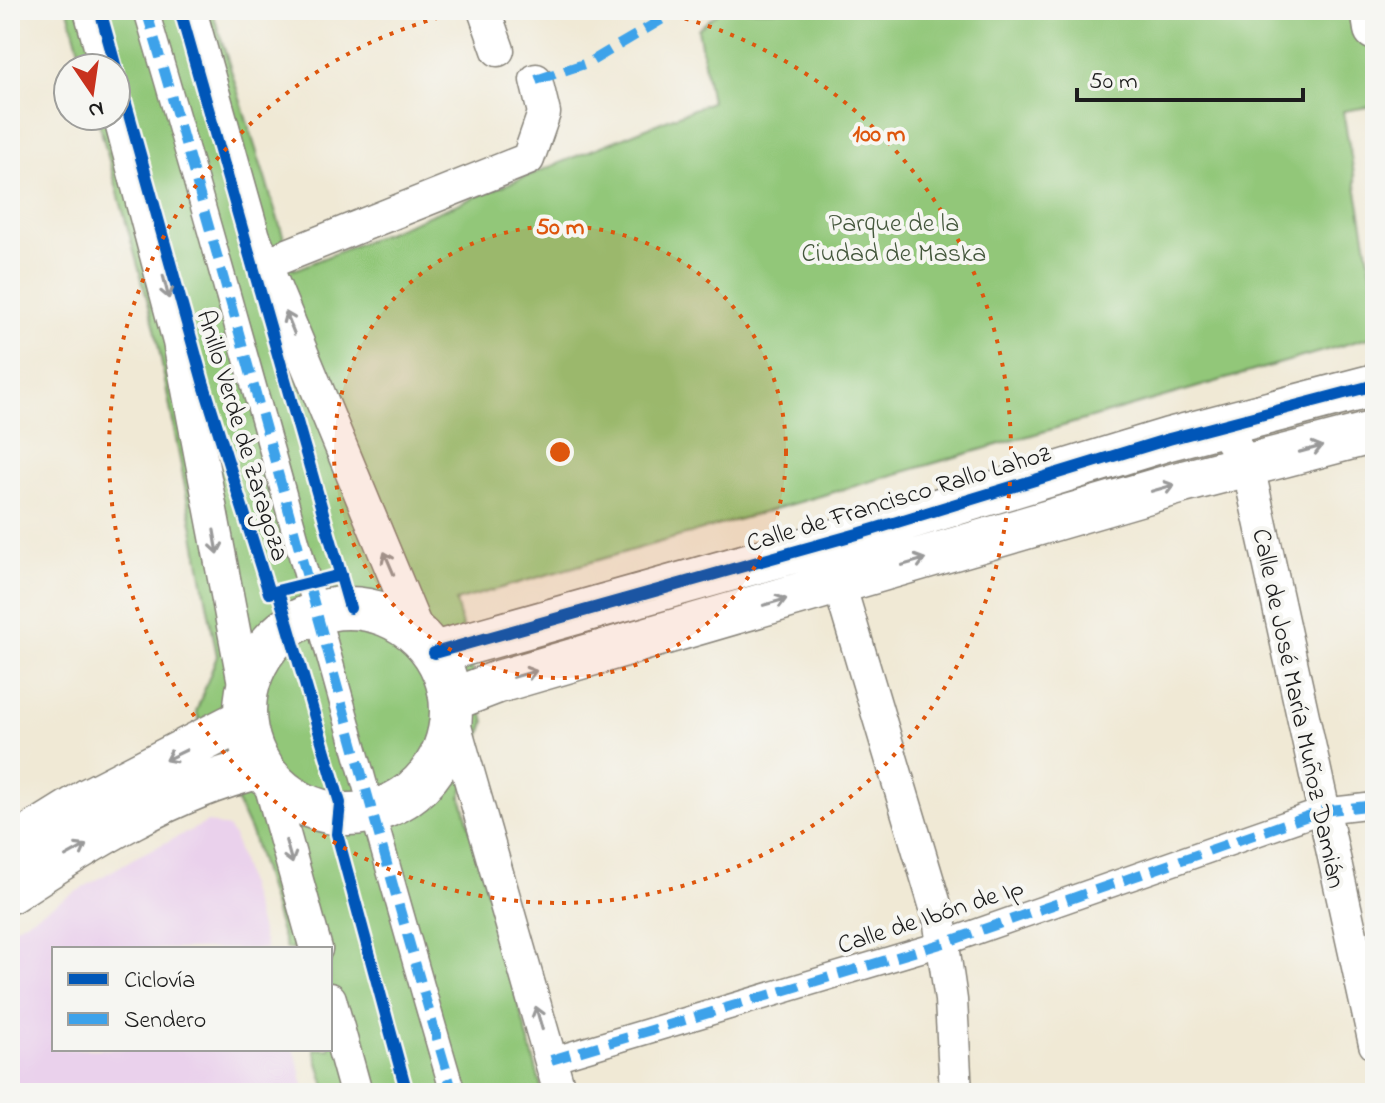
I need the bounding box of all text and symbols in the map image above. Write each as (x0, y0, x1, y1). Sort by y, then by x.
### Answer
north arrow (52, 52, 132, 132)
scale bar (1077, 52, 1303, 102)
text: 50 m (1089, 65, 1138, 100)
text: N (85, 91, 107, 126)
text: 100 m (853, 118, 906, 153)
park label: Parque de la Ciudad de Maska (802, 206, 986, 274)
text: 50 m (536, 211, 585, 246)
one-way arrow (159, 274, 174, 300)
street label: Anillo Verde de Zaragoza (185, 306, 297, 566)
one-way arrow (281, 311, 296, 336)
street label: Calle de Francisco Rallo Lahoz (742, 435, 1056, 564)
centre of rings (546, 438, 574, 466)
one-way arrow (1298, 440, 1324, 455)
one-way arrow (1150, 480, 1176, 495)
street label: Calle de José María Muñoz Damián (1240, 525, 1354, 892)
one-way arrow (209, 529, 224, 554)
one-way arrow (381, 551, 395, 576)
one-way arrow (901, 554, 926, 568)
one-way arrow (761, 594, 787, 609)
one-way arrow (511, 666, 537, 681)
one-way arrow (165, 748, 189, 764)
one-way arrow (283, 838, 298, 864)
one-way arrow (64, 843, 88, 858)
street label: Calle de Ibón de Ip (833, 870, 1029, 966)
legend (52, 947, 332, 1051)
text: Ciclovía (124, 964, 195, 999)
text: Sendero (124, 1004, 206, 1039)
one-way arrow (531, 1005, 546, 1031)

